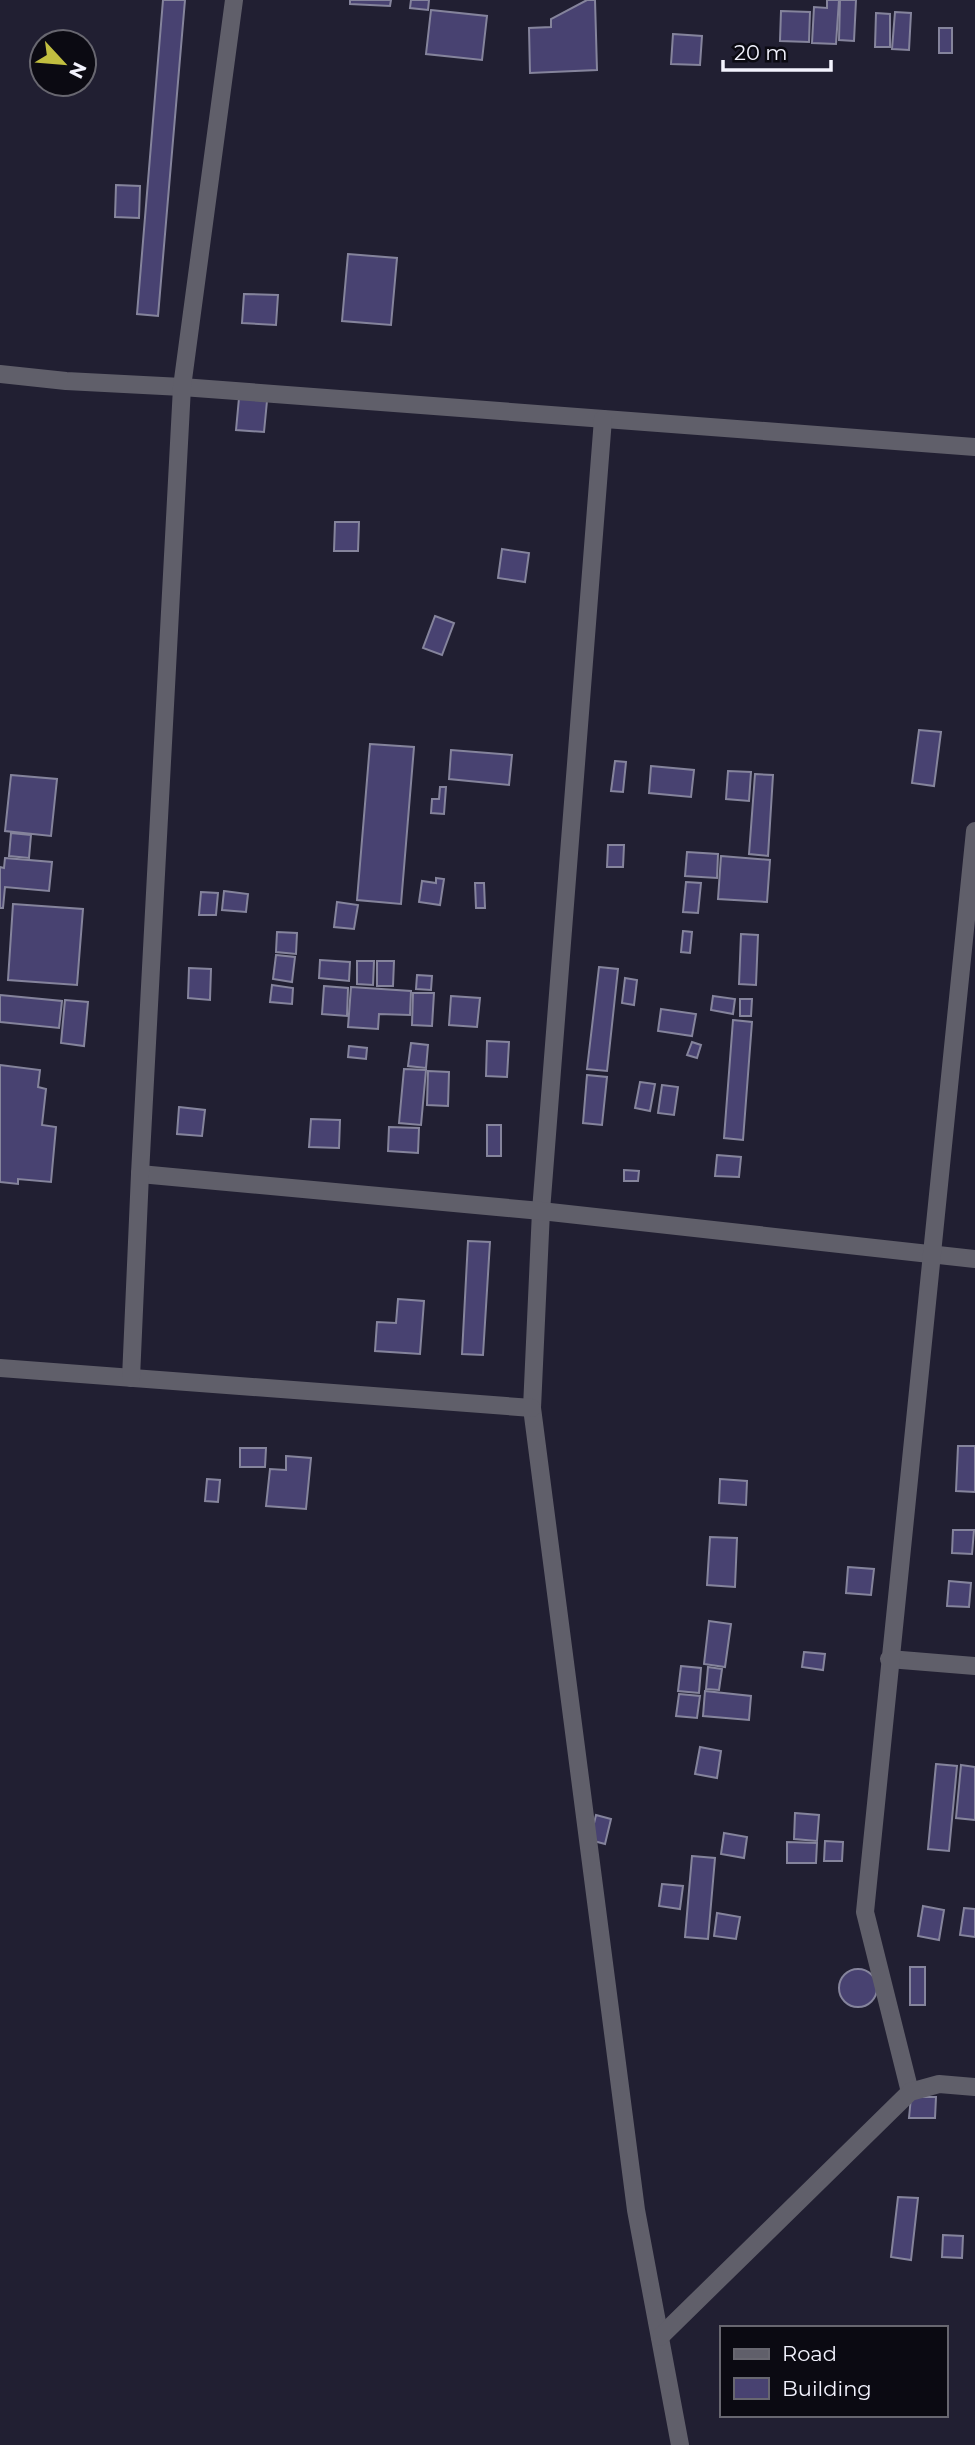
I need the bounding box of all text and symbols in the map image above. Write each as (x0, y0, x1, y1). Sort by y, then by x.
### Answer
north arrow (28, 28, 98, 98)
scale bar (723, 28, 832, 72)
text: 20 m (734, 40, 788, 65)
text: N (64, 58, 92, 82)
legend (720, 2326, 947, 2417)
text: Road (782, 2341, 837, 2366)
text: Building (782, 2376, 872, 2401)

